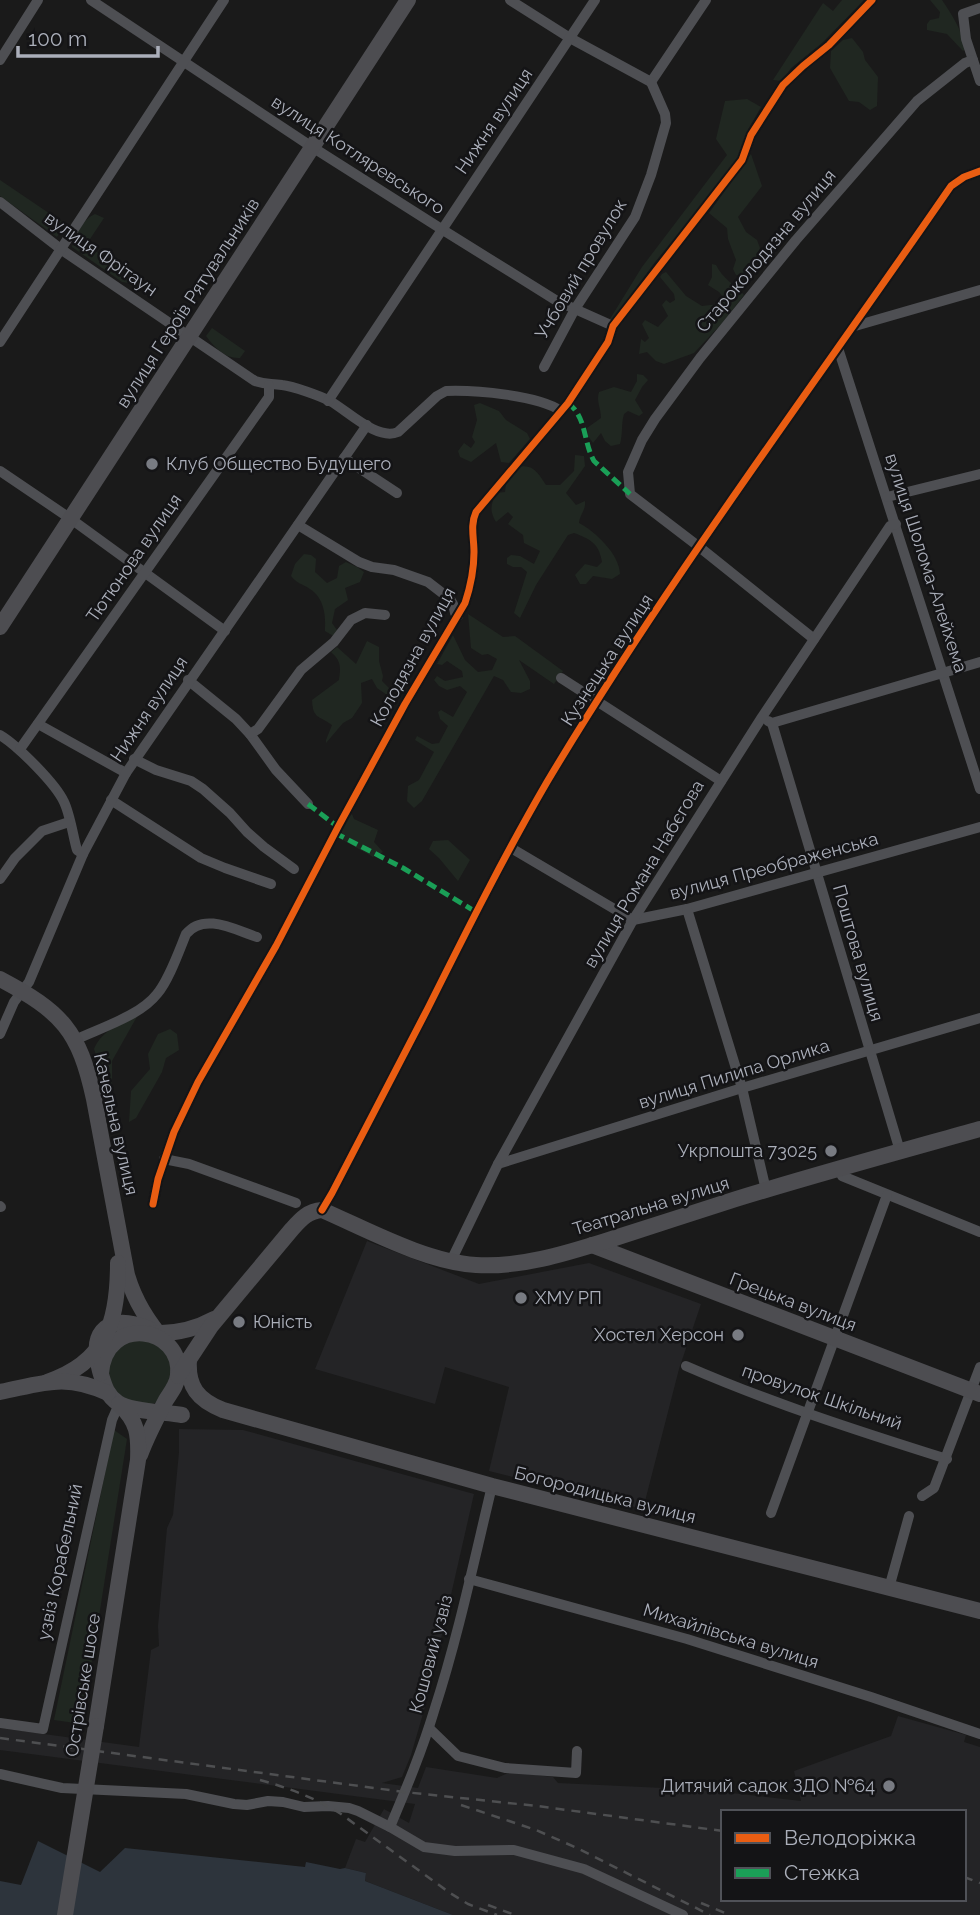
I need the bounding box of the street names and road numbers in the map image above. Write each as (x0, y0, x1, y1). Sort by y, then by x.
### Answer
street label: Нижня вулиця (451, 64, 537, 177)
street label: вулиця Котляревського (268, 91, 449, 219)
street label: Староколодязна вулиця (691, 165, 840, 336)
street label: вулиця Героїв Рятувальників (112, 194, 263, 412)
street label: Учбовий провулок (531, 195, 631, 342)
street label: вулиця Фрітаун (41, 207, 162, 300)
street label: вулиця Шолома-Алейхема (881, 451, 972, 675)
street label: Тютюнова вулиця (82, 490, 186, 626)
street label: Колодязна вулиця (366, 584, 459, 730)
street label: Кузнецька вулиця (556, 590, 657, 730)
street label: Нижня вулиця (106, 652, 192, 765)
street label: вулиця Романа Набєгова (579, 776, 708, 971)
street label: вулиця Преображенська (667, 828, 880, 903)
street label: Поштова вулиця (829, 882, 888, 1024)
street label: вулиця Пилипа Орлика (636, 1034, 832, 1113)
street label: Качельна вулиця (90, 1051, 143, 1197)
street label: Театральна вулиця (570, 1172, 732, 1239)
street label: Грецька вулиця (727, 1268, 859, 1335)
street label: провулок Шкільний (739, 1359, 905, 1434)
street label: Богородицька вулиця (512, 1462, 698, 1527)
street label: узвіз Корабельний (33, 1482, 86, 1642)
street label: Кошовий узвіз (405, 1592, 456, 1715)
street label: Михайлівська вулиця (641, 1599, 821, 1672)
street label: Острівське шосе (61, 1611, 104, 1758)

